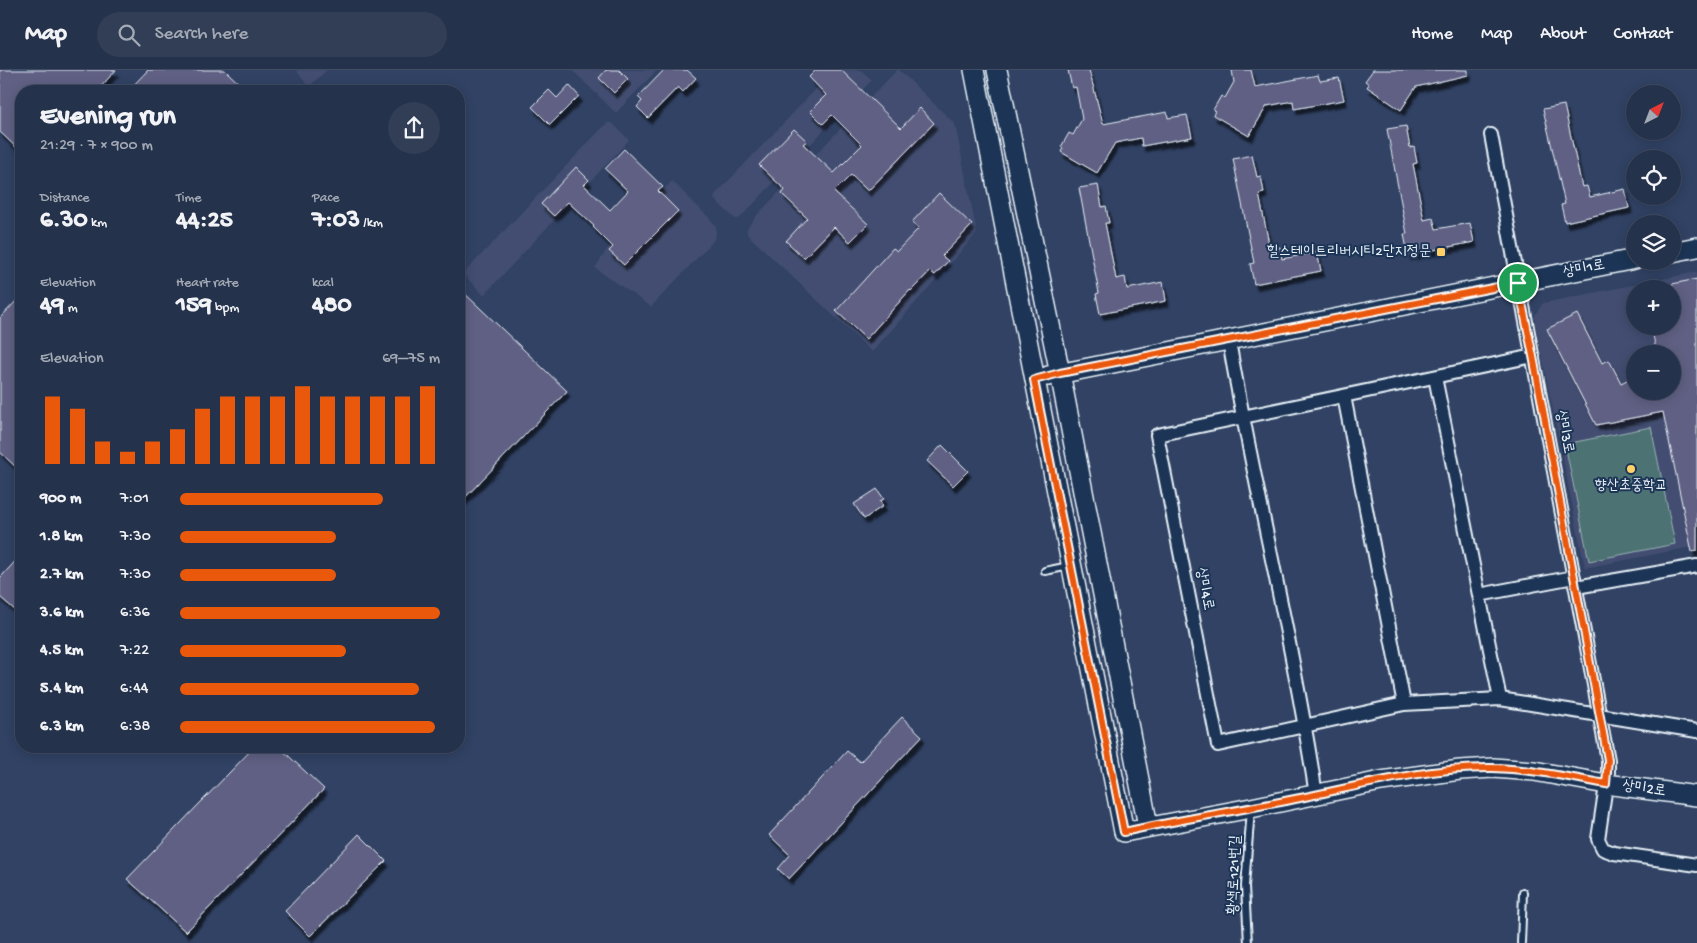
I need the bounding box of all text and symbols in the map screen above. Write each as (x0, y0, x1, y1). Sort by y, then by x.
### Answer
search box (97, 12, 447, 57)
text: Map (25, 20, 67, 49)
icon: search (115, 21, 143, 49)
text: Search here (155, 23, 248, 46)
text: Home (1411, 24, 1453, 45)
text: Map (1481, 24, 1512, 45)
text: About (1540, 24, 1586, 45)
text: Contact (1614, 24, 1672, 45)
north arrow (1626, 85, 1681, 140)
map controls (1626, 85, 1681, 400)
text: Evening run (40, 101, 176, 134)
button: share (388, 102, 440, 154)
text: 21:29 · 7 × 900 m (40, 137, 153, 156)
button: locate (1626, 150, 1681, 205)
text: Distance (40, 190, 89, 207)
text: Time (176, 190, 202, 207)
text: Pace (312, 190, 339, 207)
text: 6.30 (40, 207, 88, 236)
text: 44:25 (176, 207, 233, 236)
text: 7:03 (312, 207, 360, 236)
text: km (88, 215, 107, 232)
text: /km (360, 215, 383, 232)
button: layers (1626, 215, 1681, 270)
place label: 힐스테이트리버시티2단지정문 (1267, 243, 1431, 261)
marker: 힐스테이트리버시티2단지정문 (1435, 246, 1447, 258)
street label: 상미1로 (1562, 256, 1606, 282)
pin (1497, 262, 1539, 304)
icon: arrive (1504, 269, 1532, 297)
text: Elevation (40, 275, 96, 292)
text: Heart rate (176, 275, 239, 292)
text: kcal (312, 275, 334, 292)
button: + (1626, 280, 1681, 335)
text: 49 (40, 292, 64, 321)
text: 159 (176, 292, 212, 321)
text: 480 (312, 292, 352, 321)
text: m (64, 300, 78, 317)
text: bpm (212, 300, 239, 317)
button: − (1626, 345, 1681, 400)
text: Elevation (40, 350, 104, 369)
text: 69–75 m (382, 350, 440, 369)
street label: 상미3로 (1551, 409, 1577, 455)
marker: 향산초중학교 (1625, 463, 1637, 475)
place label: 향산초중학교 (1595, 477, 1667, 495)
text: 900 m (40, 490, 81, 509)
text: 7:01 (120, 490, 149, 509)
text: 1.8 km (40, 528, 83, 547)
text: 7:30 (120, 528, 151, 547)
text: 2.7 km (40, 566, 83, 585)
text: 7:30 (120, 566, 151, 585)
street label: 상미4로 (1191, 566, 1217, 612)
text: 3.6 km (40, 604, 84, 623)
text: 6:36 (120, 604, 150, 623)
text: 4.5 km (40, 642, 83, 661)
text: 7:22 (120, 642, 149, 661)
text: 5.4 km (40, 680, 83, 699)
text: 6:44 (120, 680, 148, 699)
text: 6.3 km (40, 718, 84, 737)
text: 6:38 (120, 718, 150, 737)
street label: 상미2로 (1621, 777, 1667, 801)
street label: 황색로121번길 (1225, 835, 1245, 915)

